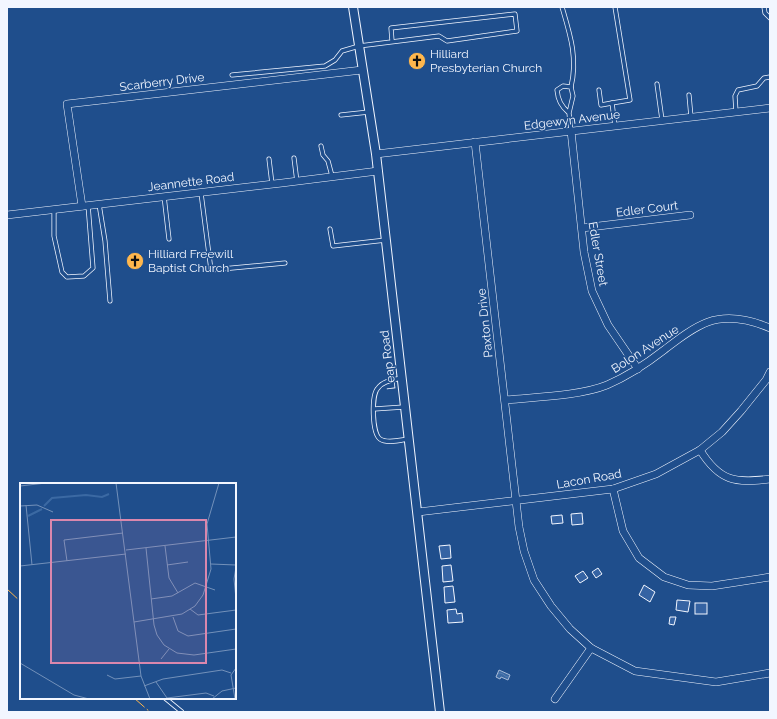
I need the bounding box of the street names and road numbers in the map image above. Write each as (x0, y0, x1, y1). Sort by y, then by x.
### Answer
street label: Scarberry Drive (119, 70, 205, 94)
street label: Edgewyn Avenue (523, 107, 621, 133)
street label: Jeannette Road (147, 170, 235, 194)
street label: Edler Court (615, 198, 679, 220)
street label: Edler Street (585, 221, 611, 287)
street label: Paxton Drive (474, 288, 496, 358)
street label: Bolon Avenue (609, 322, 681, 376)
street label: Leap Road (377, 330, 399, 390)
street label: Lacon Road (555, 466, 623, 492)

